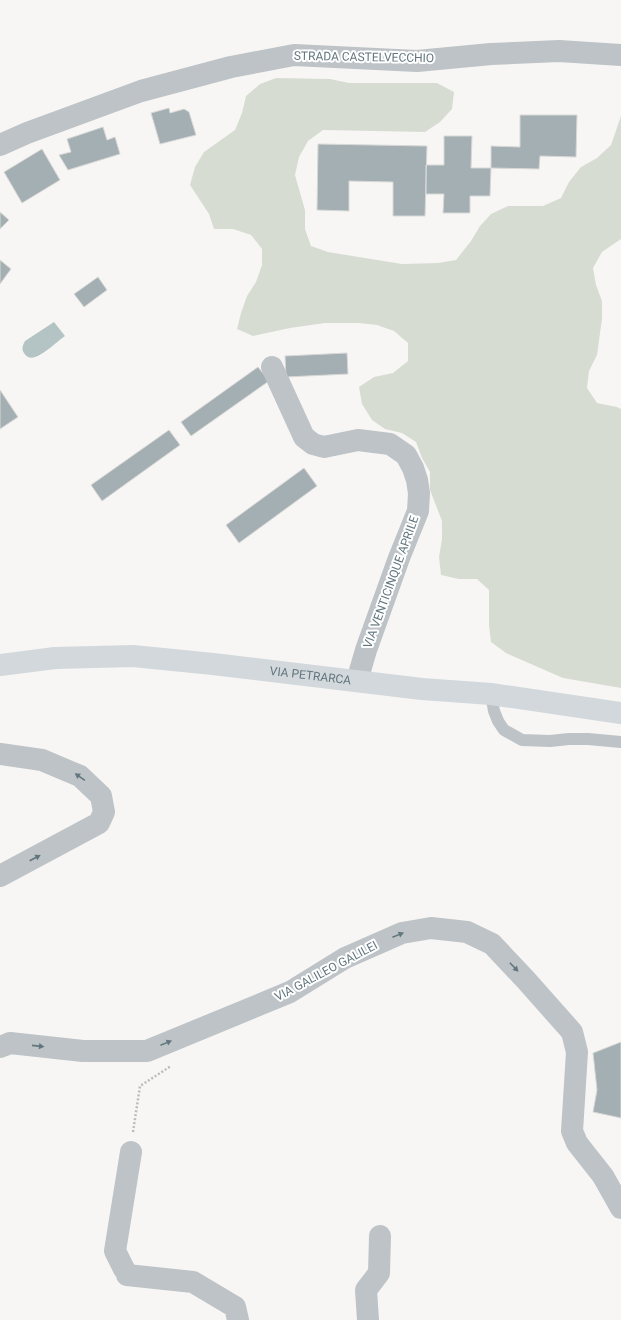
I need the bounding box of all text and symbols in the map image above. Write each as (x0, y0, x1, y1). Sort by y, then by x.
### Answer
street label: STRADA CASTELVECCHIO (294, 49, 434, 65)
street label: VIA VENTICINQUE APRILE (360, 514, 422, 650)
street label: VIA PETRARCA (269, 664, 352, 687)
one-way arrow (74, 774, 86, 781)
one-way arrow (29, 854, 40, 861)
one-way arrow (392, 932, 403, 938)
street label: VIA GALILEO GALILEI (272, 938, 380, 1004)
one-way arrow (509, 962, 519, 972)
one-way arrow (161, 1040, 172, 1046)
one-way arrow (32, 1043, 44, 1050)

